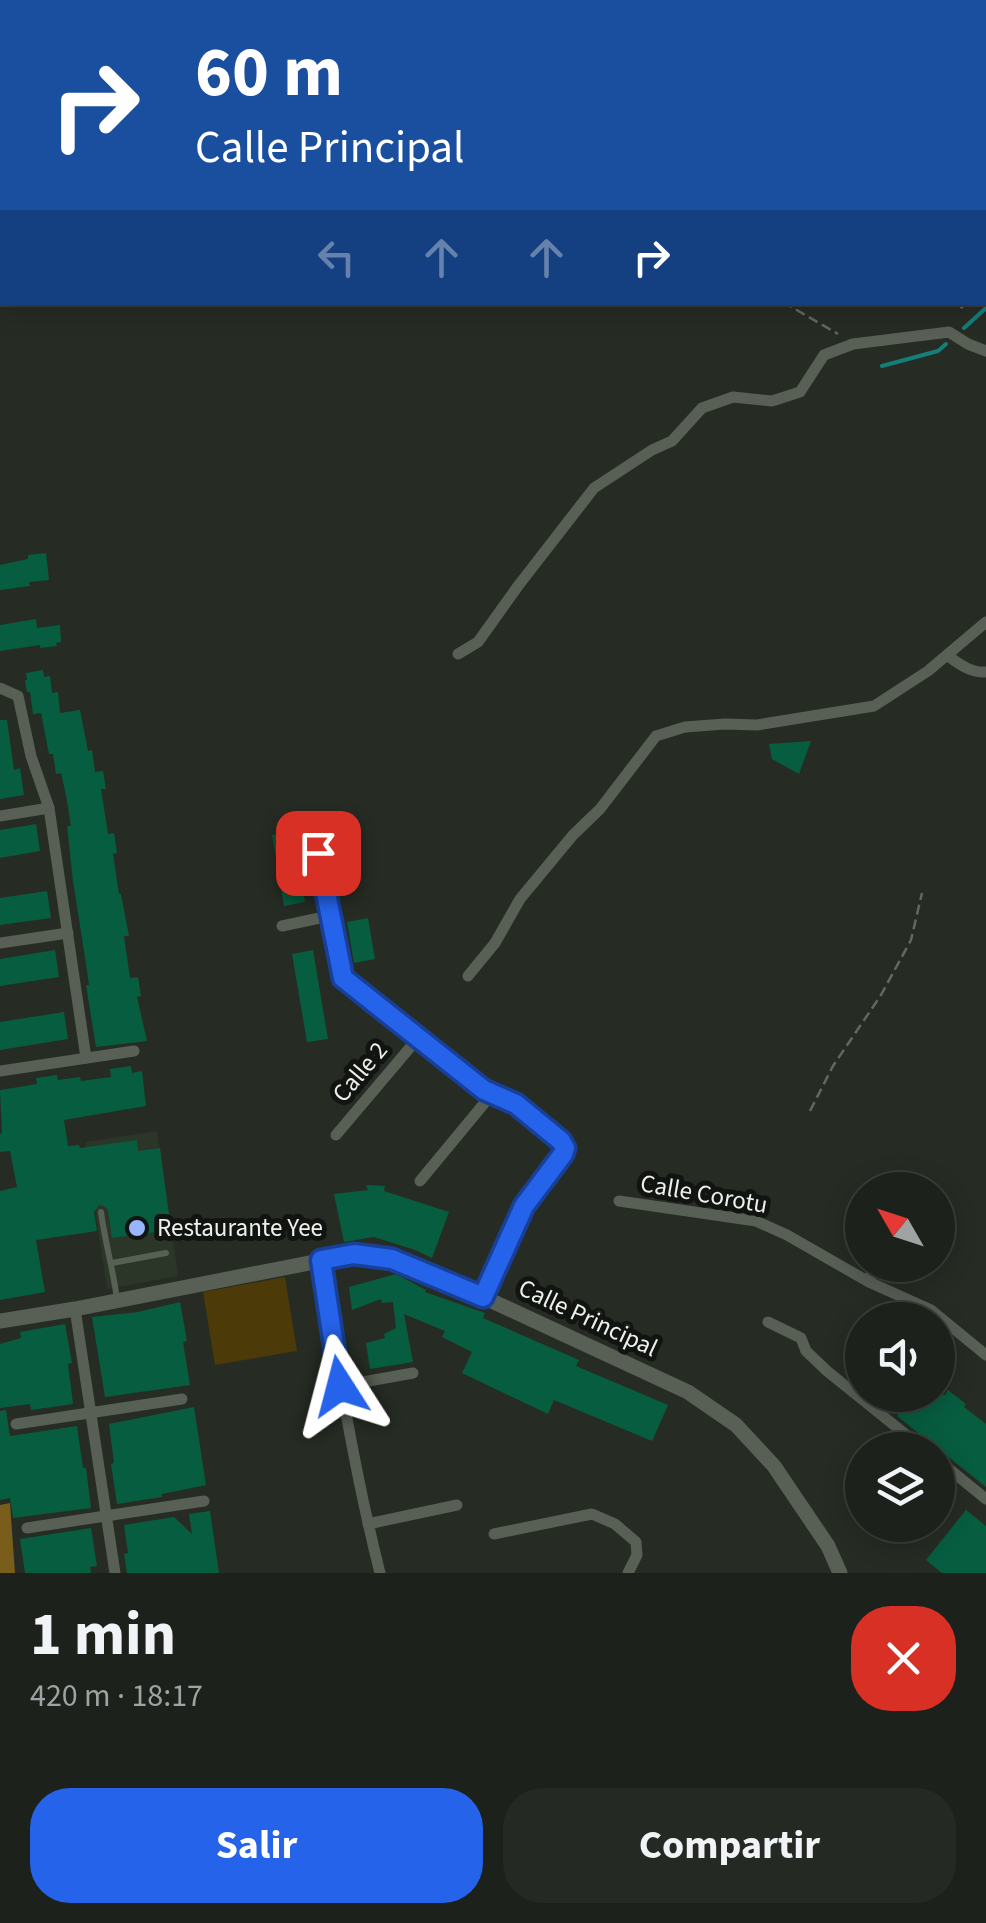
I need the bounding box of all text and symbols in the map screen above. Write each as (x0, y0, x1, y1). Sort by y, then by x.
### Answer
text: 60 m (195, 23, 343, 123)
icon: right (30, 40, 160, 170)
text: Calle Principal (195, 116, 465, 180)
icon: left (309, 230, 364, 285)
icon: ahead (414, 230, 469, 285)
icon: ahead (519, 230, 574, 285)
icon: right (624, 230, 679, 285)
pin (276, 811, 361, 896)
icon: arrive (291, 826, 346, 881)
street label: Calle 2 (324, 1034, 396, 1110)
street label: Calle Corotu (638, 1165, 770, 1223)
north arrow (845, 1172, 955, 1282)
map controls (845, 1172, 955, 1542)
place label: Restaurante Yee (157, 1210, 323, 1246)
marker: Restaurante Yee (126, 1217, 148, 1239)
street label: Calle Principal (513, 1270, 663, 1366)
button: sound (845, 1302, 955, 1412)
position arrow (288, 1334, 392, 1438)
button: layers (845, 1432, 955, 1542)
text: 1 min (30, 1593, 176, 1678)
button: close (851, 1606, 956, 1711)
text: 420 m · 18:17 (30, 1673, 203, 1719)
button: Salir (30, 1788, 483, 1903)
button: Compartir (503, 1788, 956, 1903)

